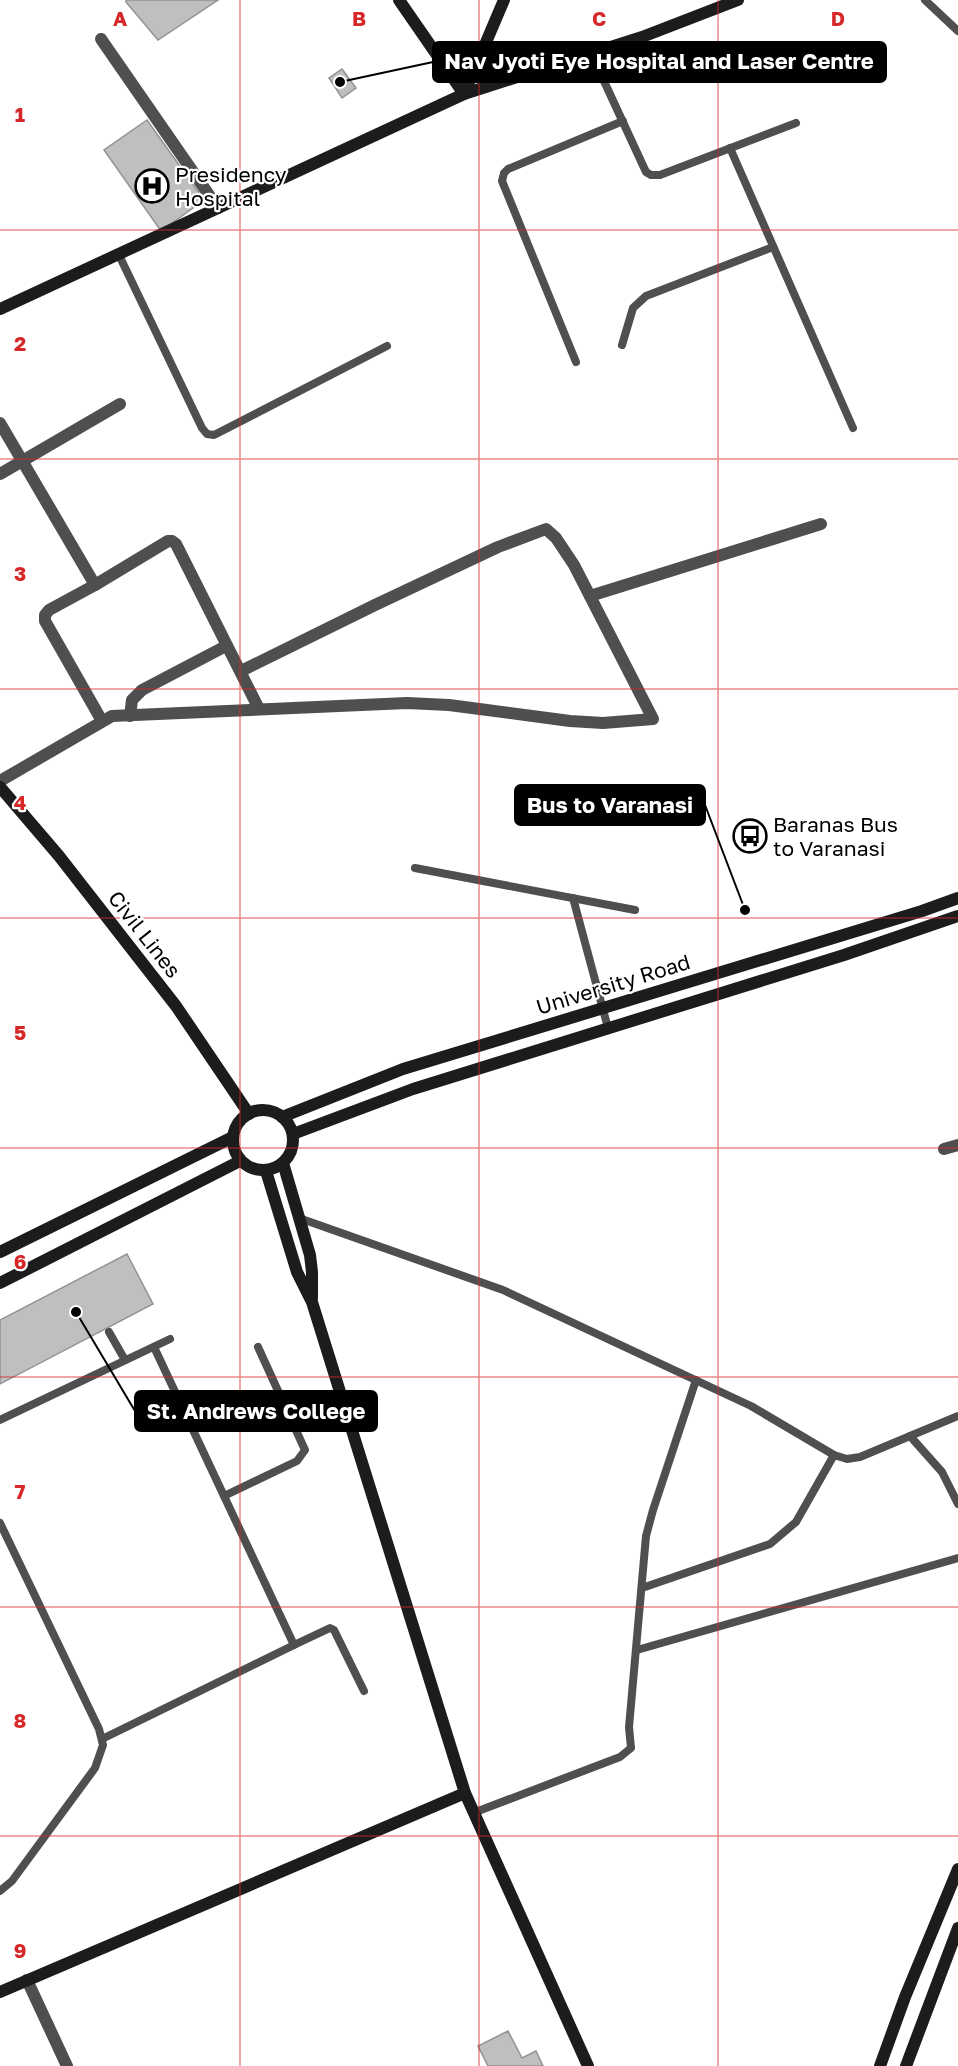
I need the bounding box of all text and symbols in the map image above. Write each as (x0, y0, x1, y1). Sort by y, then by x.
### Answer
text: A (113, 6, 127, 30)
text: B (352, 6, 366, 30)
text: C (592, 6, 606, 30)
text: D (831, 6, 845, 30)
callout: Nav Jyoti Eye Hospital and Laser Centre (433, 42, 886, 82)
text: Nav Jyoti Eye Hospital and Laser Centre (444, 47, 874, 74)
text: 1 (15, 102, 25, 126)
place label: Presidency Hospital (175, 161, 287, 211)
hospital icon: Presidency Hospital (134, 168, 170, 204)
text: 2 (14, 331, 26, 355)
text: 3 (14, 561, 26, 585)
callout: Bus to Varanasi (515, 785, 705, 825)
text: 4 (14, 790, 26, 814)
text: Bus to Varanasi (527, 791, 693, 818)
place label: Baranas Bus to Varanasi (773, 811, 898, 861)
bus stop icon: Baranas Bus to Varanasi (732, 818, 768, 854)
street label: Civil Lines (103, 885, 187, 983)
street label: University Road (533, 948, 693, 1020)
text: 5 (14, 1020, 26, 1044)
text: 6 (14, 1249, 26, 1273)
callout: St. Andrews College (135, 1391, 377, 1431)
text: St. Andrews College (147, 1397, 365, 1424)
text: 7 (15, 1479, 26, 1503)
text: 8 (14, 1708, 26, 1732)
text: 9 (14, 1938, 26, 1962)

